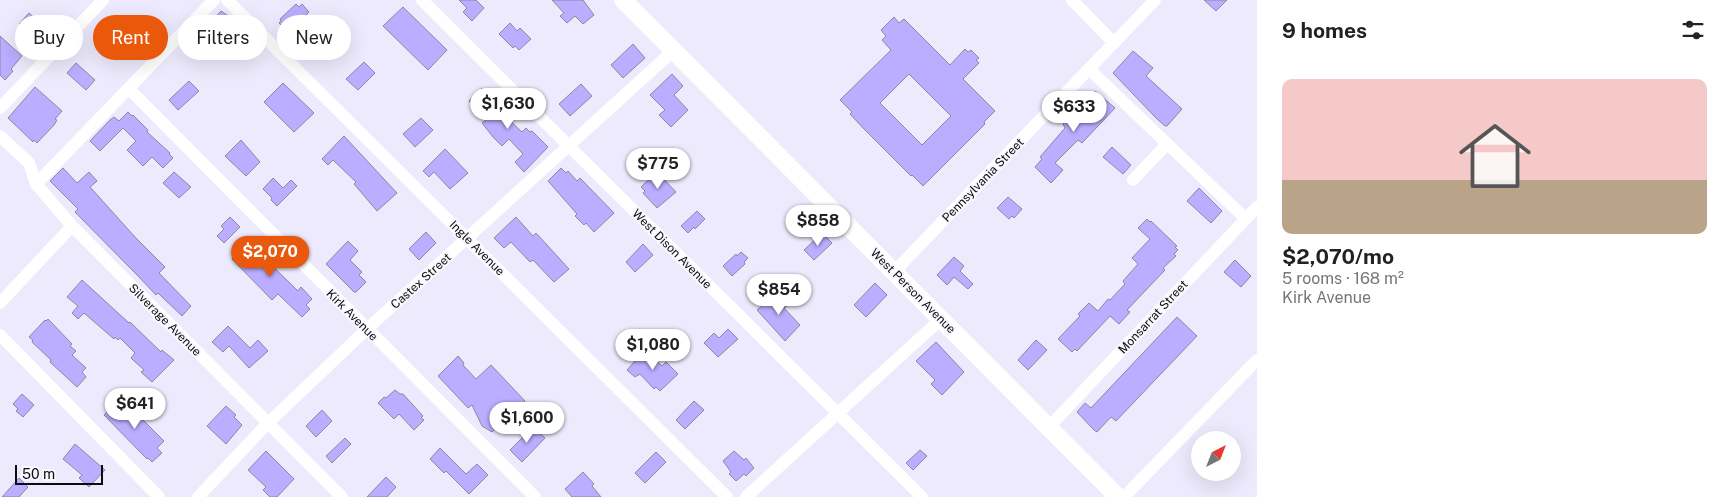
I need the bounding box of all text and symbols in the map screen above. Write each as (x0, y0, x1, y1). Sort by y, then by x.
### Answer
chip: Buy (15, 15, 83, 60)
chip: Rent (93, 15, 168, 60)
chip: Filters (178, 15, 267, 60)
chip: New (277, 15, 351, 60)
icon: filters (1679, 16, 1707, 44)
text: 9 homes (1282, 18, 1367, 43)
pin: $1,630 (467, 88, 549, 130)
pin: $633 (1044, 90, 1104, 133)
text: $1,630 (481, 94, 535, 113)
text: $633 (1053, 97, 1095, 116)
icon: home (1450, 111, 1540, 201)
street label: Pennsylvania Street (939, 135, 1027, 225)
pin: $775 (628, 148, 688, 190)
text: $775 (637, 154, 679, 173)
pin: $858 (788, 204, 848, 247)
street label: West Dison Avenue (629, 206, 715, 292)
text: $858 (796, 211, 840, 230)
street label: Ingle Avenue (447, 218, 508, 279)
pin: $2,070 (229, 236, 311, 278)
text: $2,070 (242, 242, 298, 261)
text: $2,070/mo (1282, 244, 1394, 269)
street label: West Person Avenue (868, 246, 958, 336)
street label: Castex Street (388, 250, 454, 312)
text: 5 rooms · 168 m² (1282, 269, 1404, 288)
pin: $854 (749, 274, 809, 316)
street label: Monsarrat Street (1115, 277, 1191, 357)
text: $854 (758, 280, 800, 299)
street label: Silverage Avenue (126, 281, 204, 359)
street label: Kirk Avenue (323, 286, 381, 344)
text: Kirk Avenue (1282, 288, 1371, 307)
pin: $1,080 (612, 328, 694, 371)
text: $1,080 (626, 335, 680, 354)
pin: $641 (105, 388, 165, 430)
text: $641 (116, 394, 154, 413)
pin: $1,600 (486, 402, 568, 444)
text: $1,600 (500, 408, 554, 427)
north arrow (1191, 431, 1241, 481)
map controls (1191, 431, 1241, 481)
scale bar (15, 462, 102, 485)
text: 50 m (22, 466, 55, 482)

